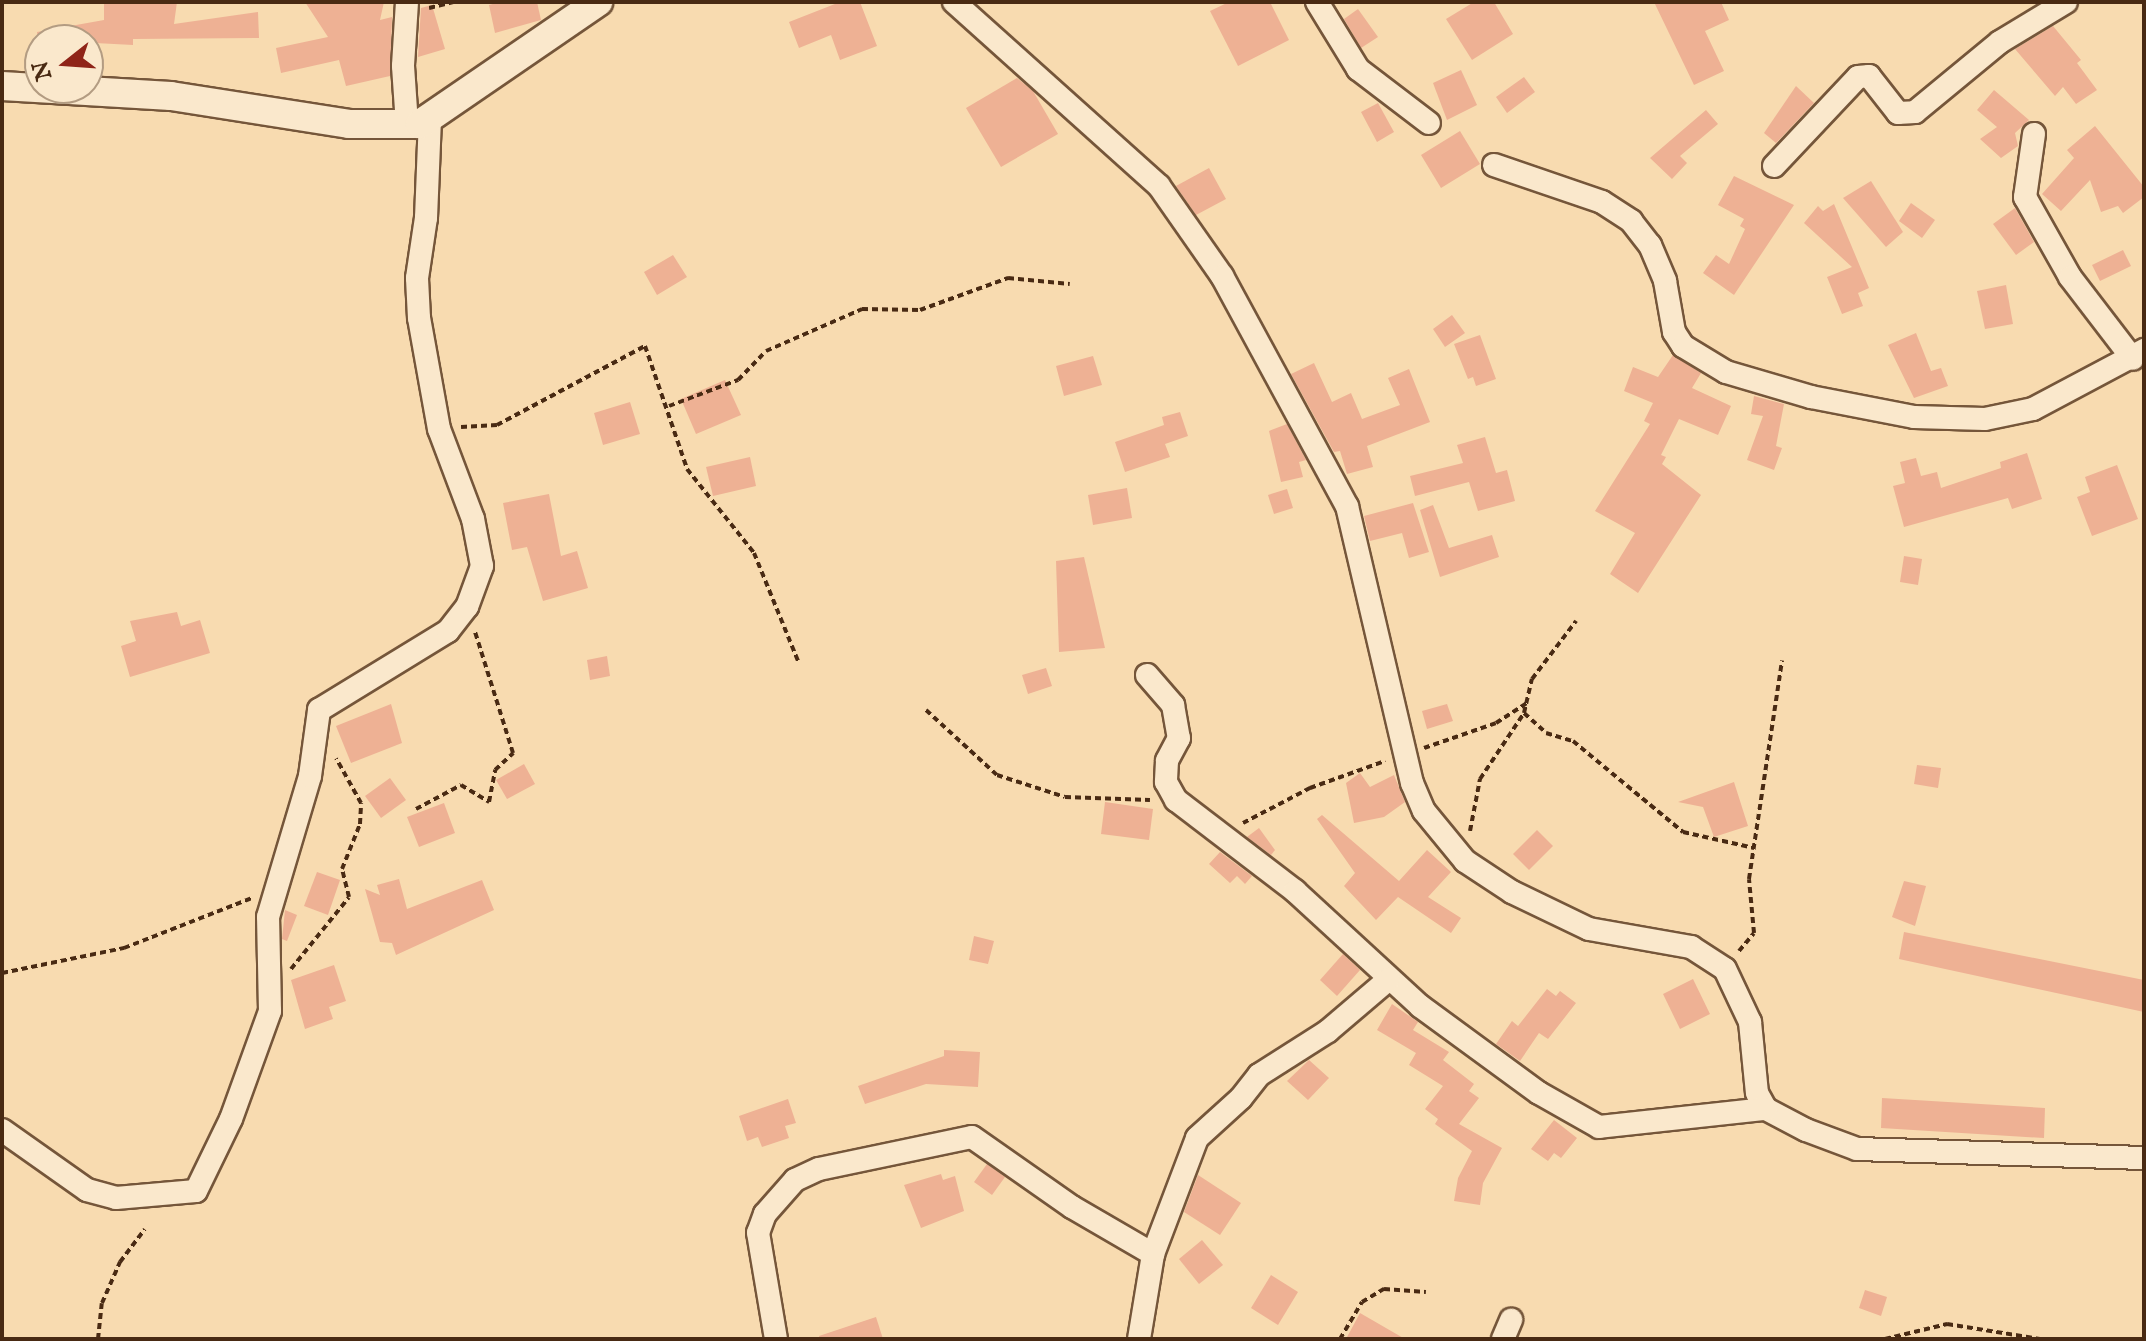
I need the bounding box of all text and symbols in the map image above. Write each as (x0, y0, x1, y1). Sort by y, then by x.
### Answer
north arrow (24, 24, 104, 104)
text: N (27, 57, 59, 84)

